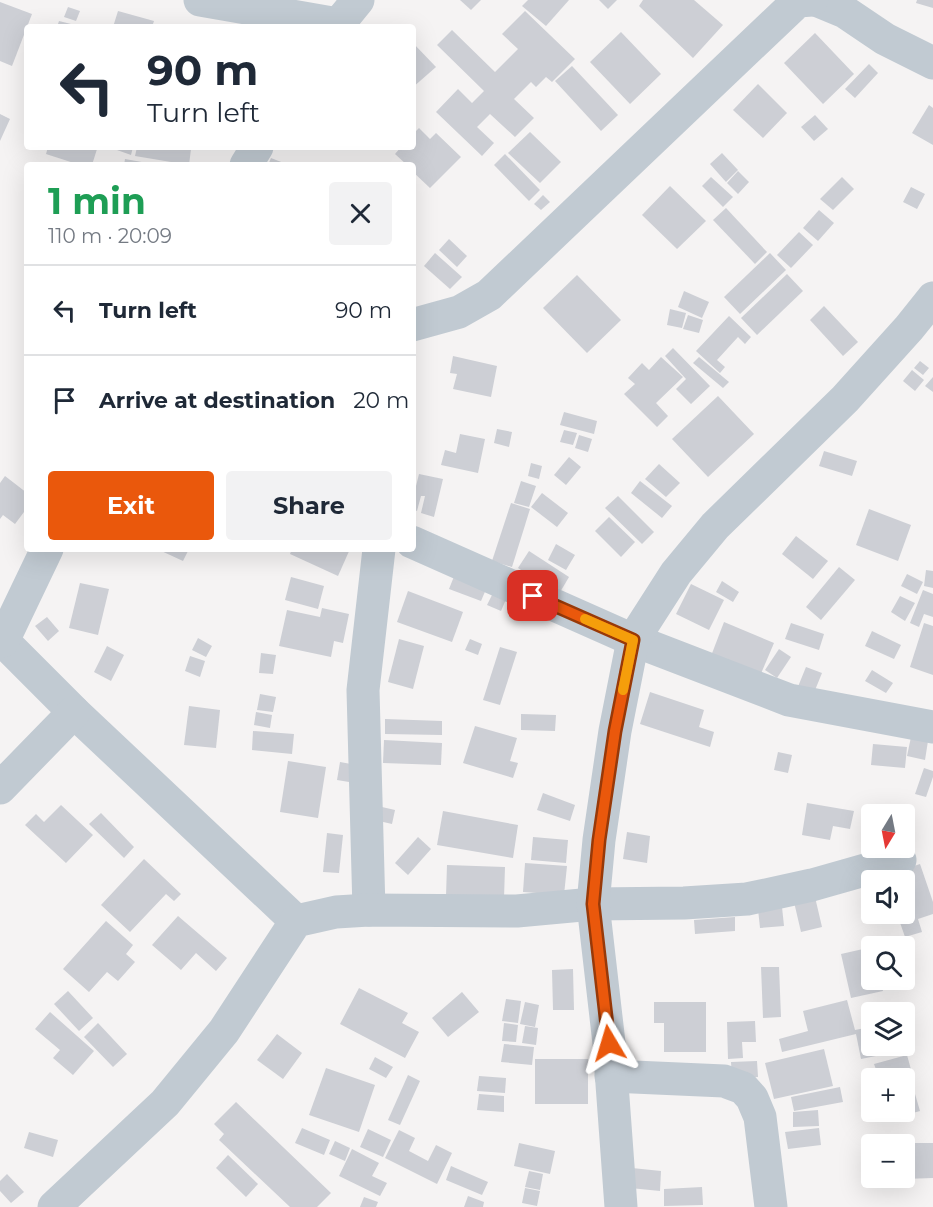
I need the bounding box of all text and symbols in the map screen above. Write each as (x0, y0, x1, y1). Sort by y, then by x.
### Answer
text: 90 m (147, 44, 258, 96)
icon: left (48, 48, 126, 126)
text: Turn left (147, 96, 260, 129)
text: 1 min (48, 179, 146, 223)
button: close (329, 182, 392, 245)
text: 110 m · 20:09 (48, 224, 172, 248)
icon: left (48, 294, 81, 327)
text: Turn left (99, 297, 197, 324)
text: 90 m (335, 297, 392, 324)
icon: arrive (48, 384, 81, 417)
text: Arrive at destination (99, 387, 335, 414)
text: 20 m (353, 387, 409, 414)
button: Exit (48, 471, 214, 540)
button: Share (226, 471, 392, 540)
pin (507, 570, 558, 621)
icon: arrive (516, 579, 549, 612)
north arrow (861, 804, 915, 858)
map controls (861, 804, 915, 1188)
button: sound (861, 870, 915, 924)
button: search (861, 936, 915, 990)
button: layers (861, 1002, 915, 1056)
position arrow (577, 1011, 641, 1075)
button: + (861, 1068, 915, 1122)
button: − (861, 1134, 915, 1188)

